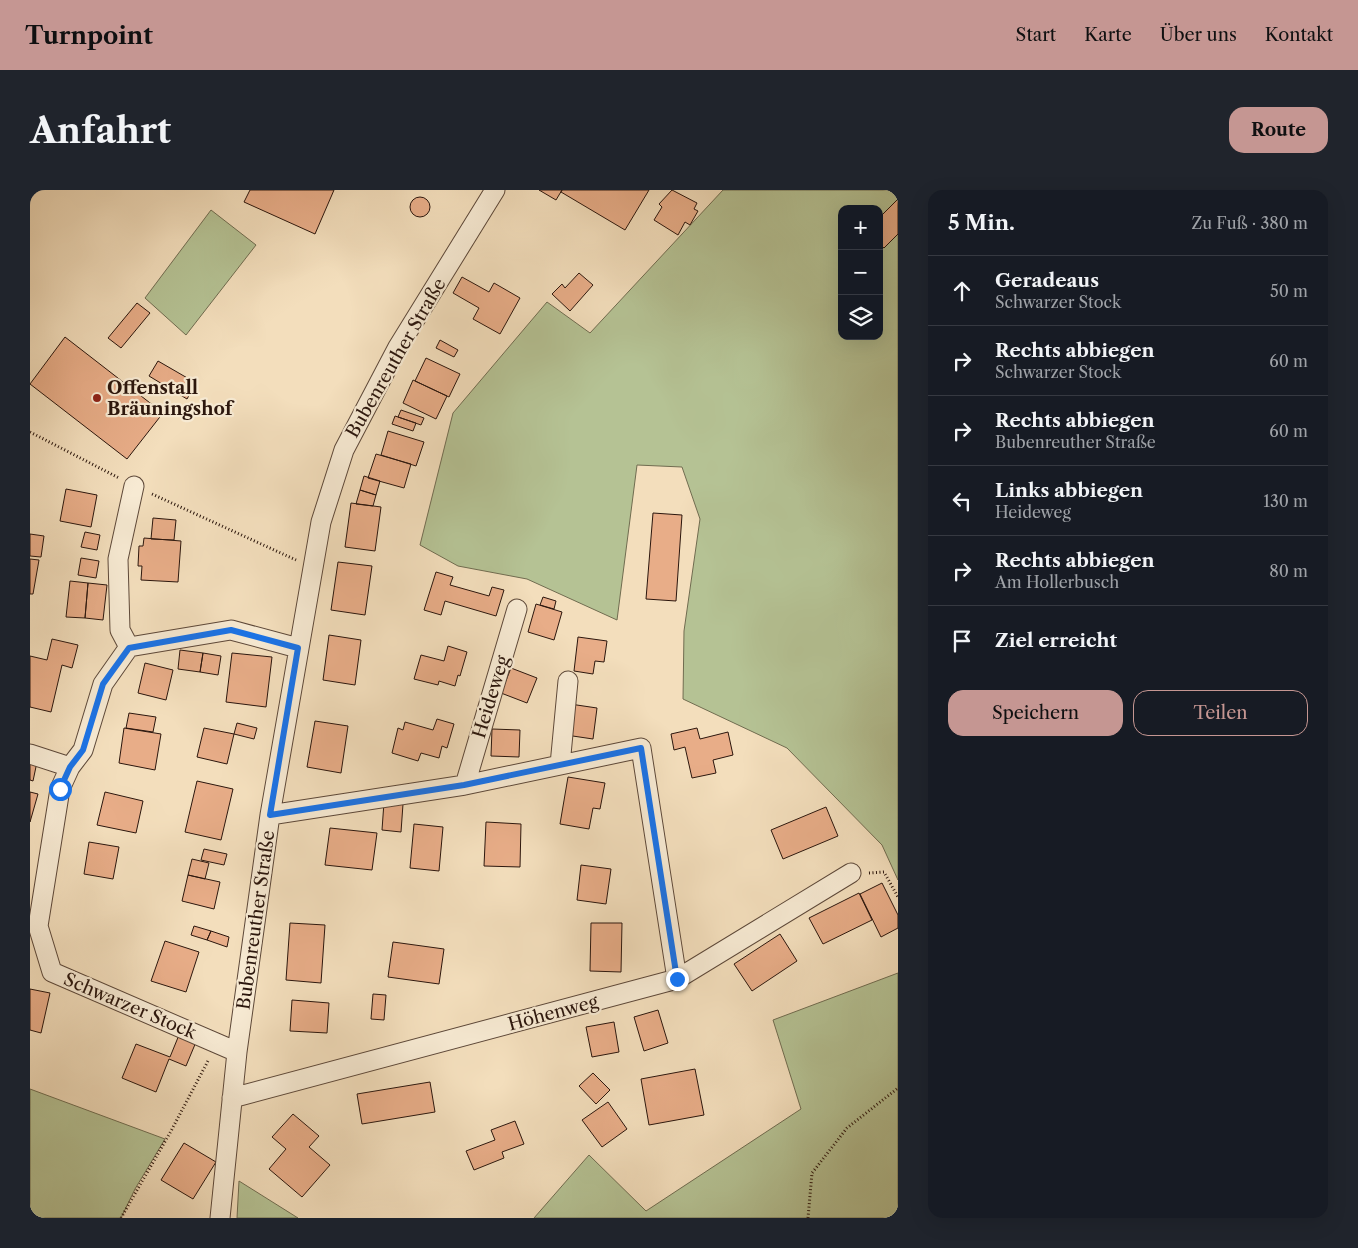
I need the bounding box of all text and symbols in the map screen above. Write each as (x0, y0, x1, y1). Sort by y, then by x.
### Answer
text: Turnpoint (25, 21, 153, 50)
text: Start (1016, 24, 1056, 46)
text: Karte (1084, 24, 1132, 46)
text: Über uns (1160, 24, 1237, 46)
text: Kontakt (1265, 24, 1333, 46)
button: Route (1229, 107, 1328, 153)
text: Anfahrt (30, 109, 171, 152)
map controls (838, 205, 883, 340)
button: + (838, 205, 883, 250)
text: 5 Min. (948, 210, 1015, 235)
text: Zu Fuß · 380 m (1192, 213, 1308, 233)
button: − (838, 250, 883, 295)
text: Geradeaus (995, 269, 1099, 292)
street label: Bubenreuther Straße (341, 274, 451, 442)
icon: ahead (948, 277, 976, 305)
text: 50 m (1270, 281, 1308, 301)
text: Schwarzer Stock (995, 292, 1121, 312)
button: layers (838, 295, 883, 340)
text: Rechts abbiegen (995, 339, 1155, 362)
icon: right (948, 347, 976, 375)
text: 60 m (1269, 351, 1308, 371)
text: Schwarzer Stock (995, 362, 1121, 382)
place label: Offenstall Bräuningshof (107, 377, 235, 420)
marker: Offenstall Bräuningshof (91, 392, 103, 404)
text: Rechts abbiegen (995, 409, 1155, 432)
icon: right (948, 417, 976, 445)
text: 60 m (1269, 421, 1308, 441)
text: Bubenreuther Straße (995, 432, 1156, 452)
text: Links abbiegen (995, 479, 1143, 502)
icon: left (948, 487, 976, 515)
text: 130 m (1263, 491, 1308, 511)
text: Heideweg (995, 502, 1071, 522)
text: Rechts abbiegen (995, 549, 1155, 572)
icon: right (948, 557, 976, 585)
text: 80 m (1269, 561, 1308, 581)
text: Am Hollerbusch (995, 572, 1119, 592)
icon: arrive (948, 627, 976, 655)
text: Ziel erreicht (995, 629, 1117, 652)
street label: Heideweg (468, 653, 514, 741)
button: Speichern (948, 690, 1123, 736)
button: Teilen (1133, 690, 1308, 736)
route start (49, 778, 72, 801)
street label: Bubenreuther Straße (233, 829, 279, 1011)
street label: Schwarzer Stock (60, 968, 201, 1044)
route end (666, 968, 689, 991)
street label: Höhenweg (506, 990, 601, 1036)

